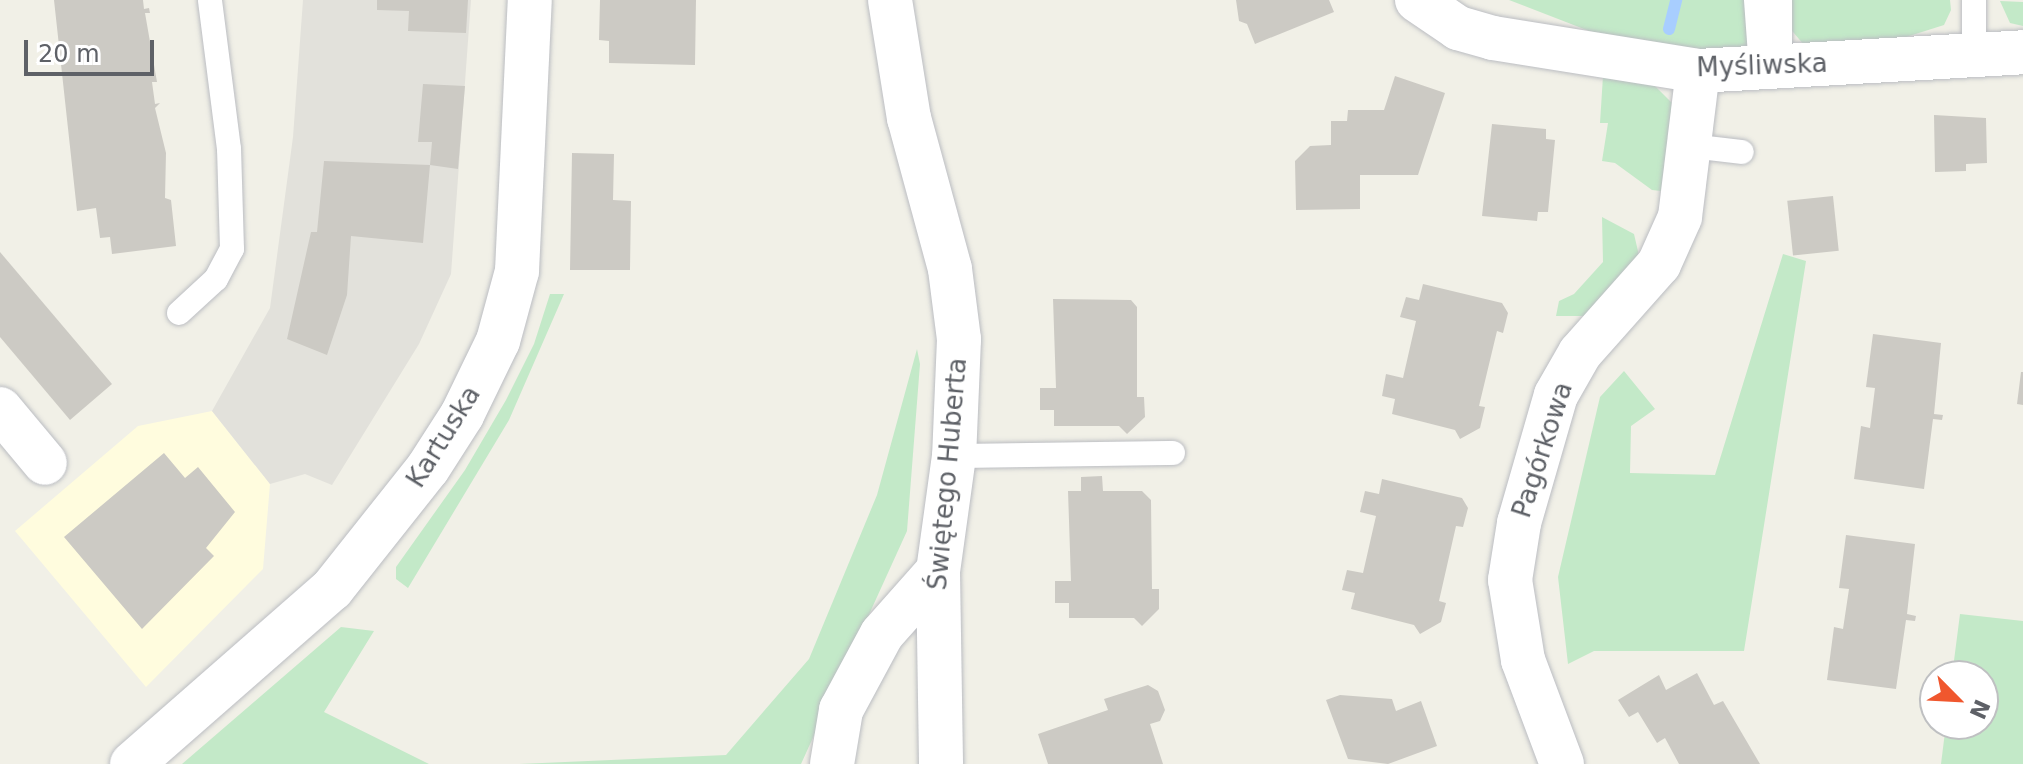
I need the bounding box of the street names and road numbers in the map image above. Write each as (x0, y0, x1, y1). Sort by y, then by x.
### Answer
street label: Myśliwska (1696, 48, 1828, 84)
street label: Świętego Huberta (922, 356, 974, 592)
street label: Pagórkowa (1506, 378, 1580, 522)
street label: Kartuska (401, 380, 487, 494)

